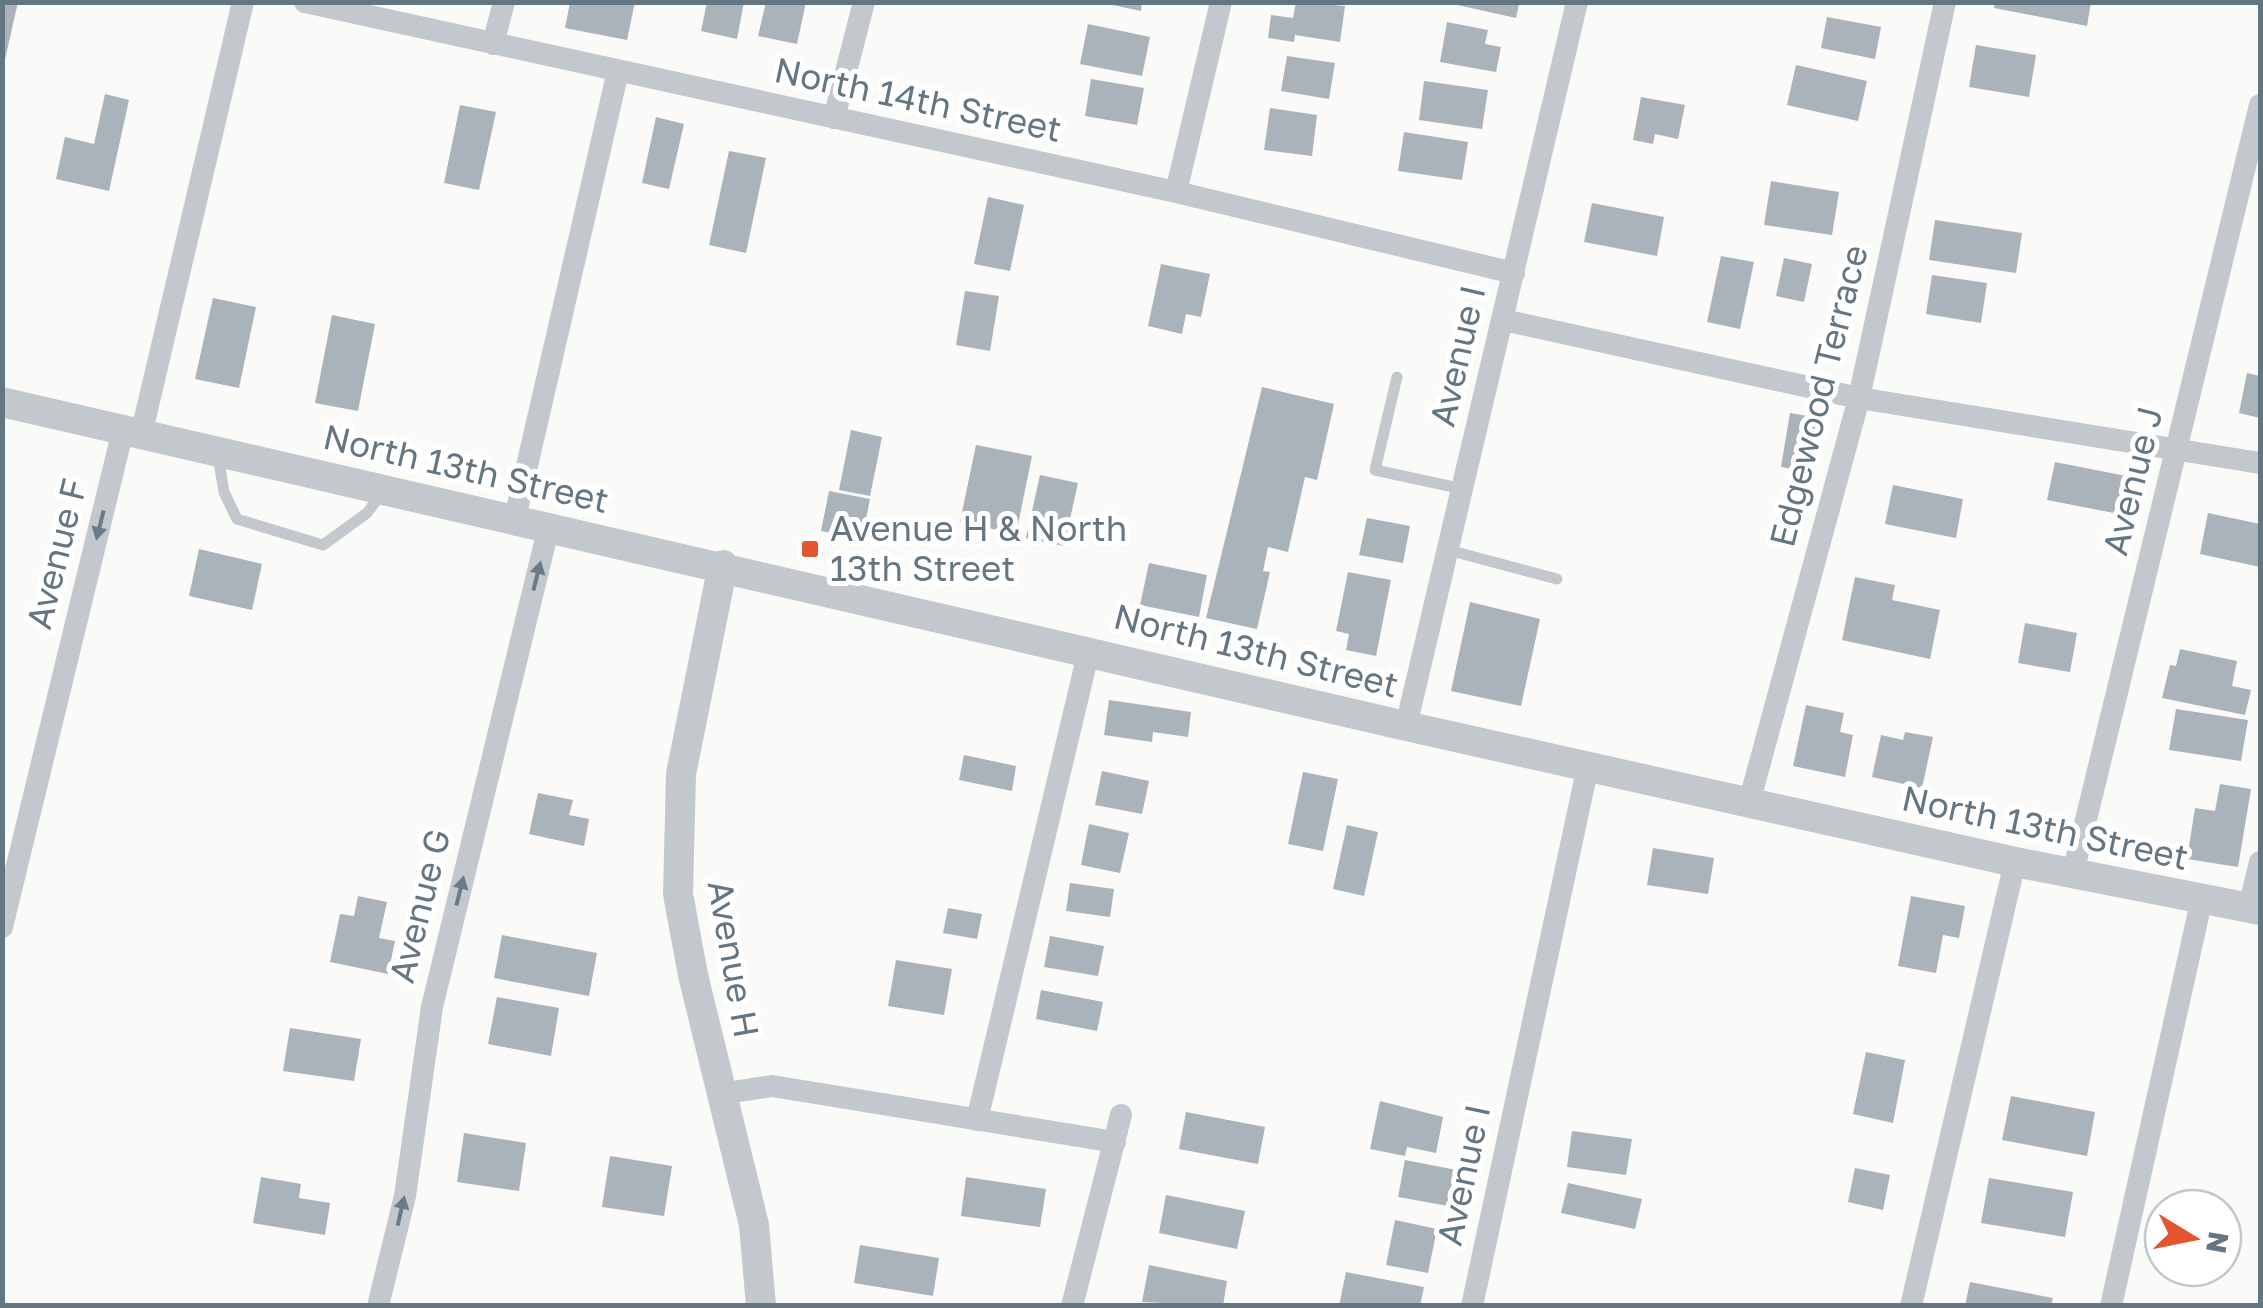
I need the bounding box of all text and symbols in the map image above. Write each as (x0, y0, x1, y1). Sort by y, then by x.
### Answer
street label: North 14th Street (771, 48, 1066, 150)
street label: Edgewood Terrace (1760, 241, 1876, 551)
street label: Avenue I (1420, 281, 1494, 430)
street label: Avenue J (2093, 402, 2171, 559)
street label: North 13th Street (319, 415, 613, 521)
street label: Avenue F (17, 474, 95, 633)
place label: Avenue H & North 13th Street (830, 507, 1127, 589)
one-way arrow (92, 510, 107, 541)
marker: Avenue H & North 13th Street (799, 538, 821, 560)
one-way arrow (530, 560, 545, 591)
street label: North 13th Street (1110, 594, 1403, 706)
street label: North 13th Street (1898, 776, 2192, 878)
street label: Avenue G (380, 825, 458, 987)
one-way arrow (453, 875, 468, 906)
street label: Avenue H (700, 877, 768, 1041)
street label: Avenue I (1428, 1100, 1498, 1249)
north arrow (2143, 1188, 2243, 1288)
one-way arrow (394, 1195, 409, 1226)
text: N (2200, 1229, 2236, 1256)

